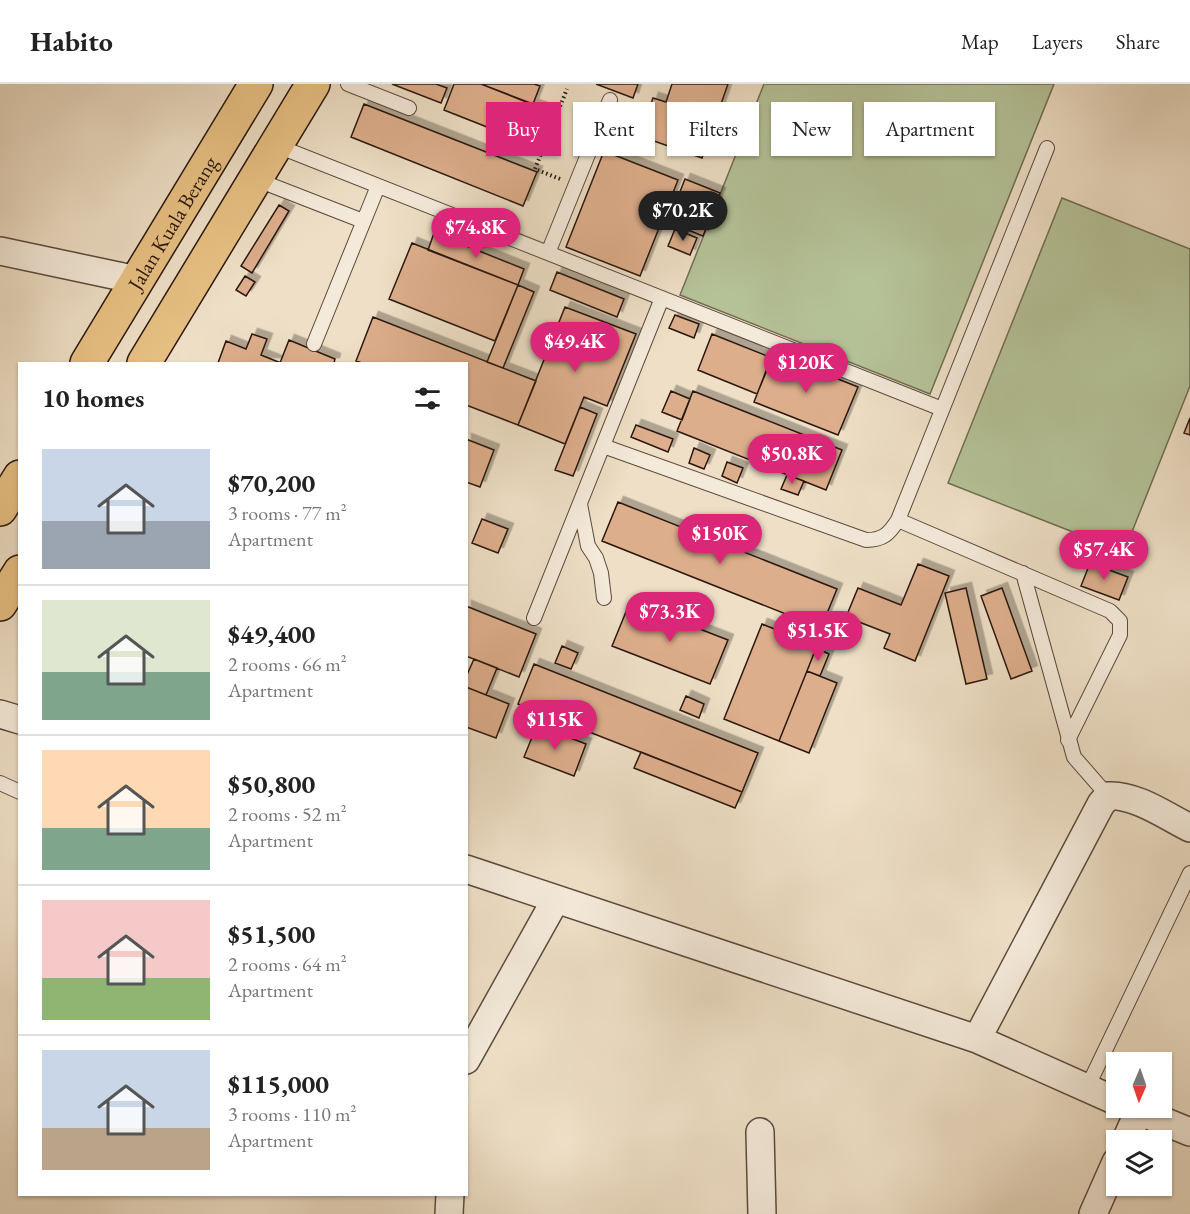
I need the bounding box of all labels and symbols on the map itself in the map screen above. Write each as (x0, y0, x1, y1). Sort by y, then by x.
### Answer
street label: Jalan Kuala Berang (120, 150, 223, 296)
pin: $70.2K (634, 191, 732, 242)
pin: $74.8K (427, 208, 525, 259)
pin: $49.4K (526, 322, 624, 373)
pin: $120K (764, 343, 848, 394)
pin: $50.8K (743, 434, 841, 485)
pin: $150K (678, 514, 762, 565)
pin: $57.4K (1055, 530, 1153, 581)
pin: $73.3K (621, 592, 719, 643)
pin: $51.5K (769, 611, 867, 662)
pin: $115K (513, 700, 597, 751)
north arrow (1106, 1052, 1172, 1118)

